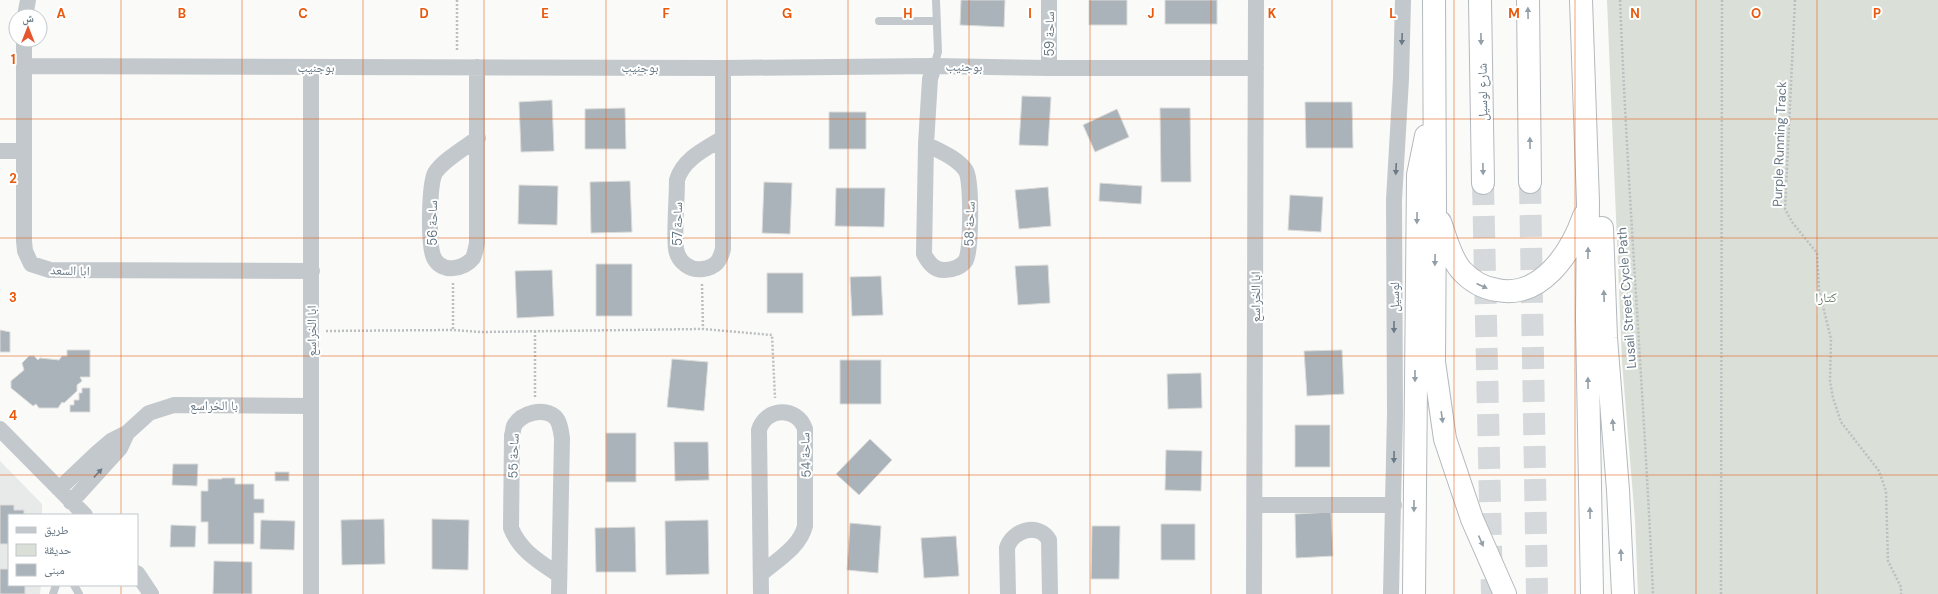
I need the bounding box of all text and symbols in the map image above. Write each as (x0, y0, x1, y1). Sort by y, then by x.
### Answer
text: A (56, 5, 66, 22)
text: B (178, 5, 186, 22)
text: C (298, 5, 308, 22)
text: D (419, 5, 429, 22)
text: E (541, 5, 549, 22)
text: F (662, 5, 670, 22)
text: G (782, 5, 792, 22)
text: H (903, 5, 913, 22)
text: I (1028, 5, 1032, 22)
text: J (1147, 5, 1155, 22)
text: K (1268, 5, 1277, 22)
text: L (1389, 5, 1397, 22)
text: M (1508, 5, 1520, 22)
text: N (1630, 5, 1640, 22)
text: O (1751, 5, 1761, 22)
text: P (1873, 5, 1881, 22)
one-way arrow (1525, 6, 1531, 19)
north arrow (8, 8, 48, 48)
text: ش (22, 11, 34, 26)
street label: ساحة 59 (1041, 11, 1058, 57)
one-way arrow (1399, 33, 1406, 45)
one-way arrow (1478, 33, 1484, 46)
text: 1 (11, 51, 15, 68)
street label: بوجنيب (945, 58, 983, 75)
street label: بوجنيب (297, 59, 335, 76)
street label: بوجنيب (621, 59, 659, 76)
street label: شارع لوسيل (1473, 63, 1493, 121)
street label: Purple Running Track (1769, 81, 1790, 207)
one-way arrow (1527, 136, 1533, 149)
one-way arrow (1392, 163, 1399, 175)
one-way arrow (1480, 163, 1486, 176)
text: 2 (9, 170, 17, 187)
street label: ساحة 56 (424, 200, 441, 246)
street label: ساحة 58 (960, 201, 979, 247)
street label: ساحة 57 (669, 202, 686, 246)
one-way arrow (1414, 212, 1420, 225)
street label: Lusail Street Cycle Path (1613, 227, 1640, 369)
one-way arrow (1584, 247, 1591, 259)
one-way arrow (1432, 254, 1438, 267)
street label: ابا السعد (50, 261, 90, 280)
street label: ابا الخراسع (1247, 271, 1265, 323)
street label: لوسيل (1386, 282, 1403, 312)
one-way arrow (1476, 283, 1488, 289)
text: 3 (9, 289, 17, 306)
park label: كتارا (1815, 289, 1837, 306)
one-way arrow (1601, 290, 1608, 302)
street label: ابا الخراسع (303, 305, 321, 357)
one-way arrow (1391, 321, 1397, 334)
one-way arrow (1412, 370, 1418, 383)
one-way arrow (1585, 376, 1591, 389)
street label: با الخراسع (190, 397, 238, 415)
text: 4 (9, 407, 17, 424)
one-way arrow (1439, 411, 1445, 423)
one-way arrow (1610, 419, 1616, 431)
street label: ساحة 54 (796, 432, 815, 478)
street label: ساحة 55 (504, 433, 523, 479)
one-way arrow (1391, 451, 1397, 464)
one-way arrow (93, 469, 102, 478)
one-way arrow (1411, 500, 1417, 513)
one-way arrow (1587, 506, 1593, 519)
legend (8, 514, 138, 586)
text: طريق (44, 522, 69, 538)
one-way arrow (1478, 535, 1484, 546)
text: حديقة (44, 542, 72, 558)
one-way arrow (1617, 549, 1624, 561)
text: مبنى (44, 562, 65, 578)

